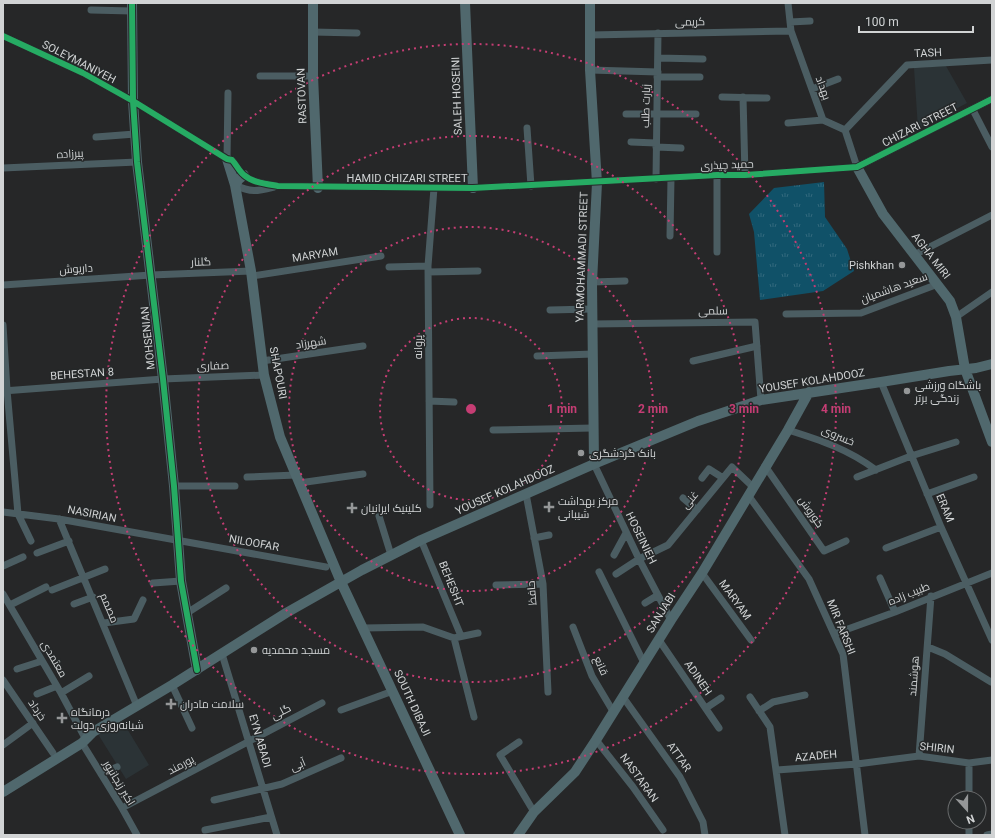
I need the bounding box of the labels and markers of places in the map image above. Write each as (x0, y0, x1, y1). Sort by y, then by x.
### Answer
place label: Pishkhan (849, 259, 894, 272)
marker: Pishkhan (897, 260, 907, 270)
place label: باشگاه ورزشی زندگی برتر (914, 379, 981, 405)
marker: باشگاه ورزشی زندگی برتر (902, 386, 912, 396)
centre of rings (464, 402, 478, 416)
place label: بانک گردشگری (589, 447, 656, 460)
marker: بانک گردشگری (576, 448, 586, 458)
place label: مرکز بهداشت شیبانی (558, 495, 618, 521)
marker: مرکز بهداشت شیبانی (543, 501, 555, 513)
marker: کلینیک ایرانیان (346, 502, 358, 514)
place label: کلینیک ایرانیان (361, 502, 422, 515)
place label: مسجد محمدیه (262, 644, 330, 657)
marker: مسجد محمدیه (249, 645, 259, 655)
marker: سلامت مادران (165, 698, 177, 710)
place label: سلامت مادران (180, 698, 244, 711)
place label: درمانگاه شبانه‌روزی دولت (71, 706, 144, 732)
marker: درمانگاه شبانه‌روزی دولت (56, 712, 68, 724)

